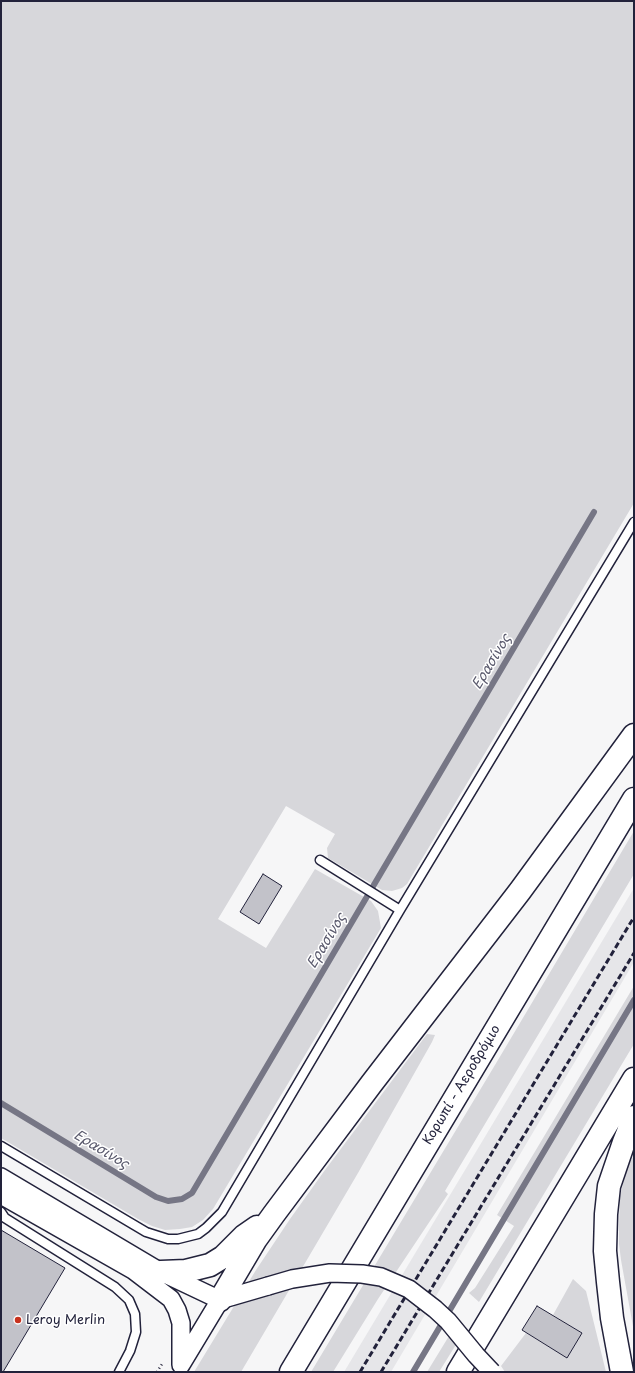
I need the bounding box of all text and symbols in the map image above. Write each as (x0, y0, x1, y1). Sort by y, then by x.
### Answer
water label: Ερασίνος (469, 631, 515, 693)
water label: Ερασίνος (304, 910, 350, 972)
street label: Κορωπί - Αεροδρόμιο (420, 1022, 504, 1148)
water label: Ερασίνος (70, 1127, 132, 1173)
place label: Leroy Merlin (26, 1312, 105, 1328)
marker: Leroy Merlin (13, 1315, 23, 1325)

